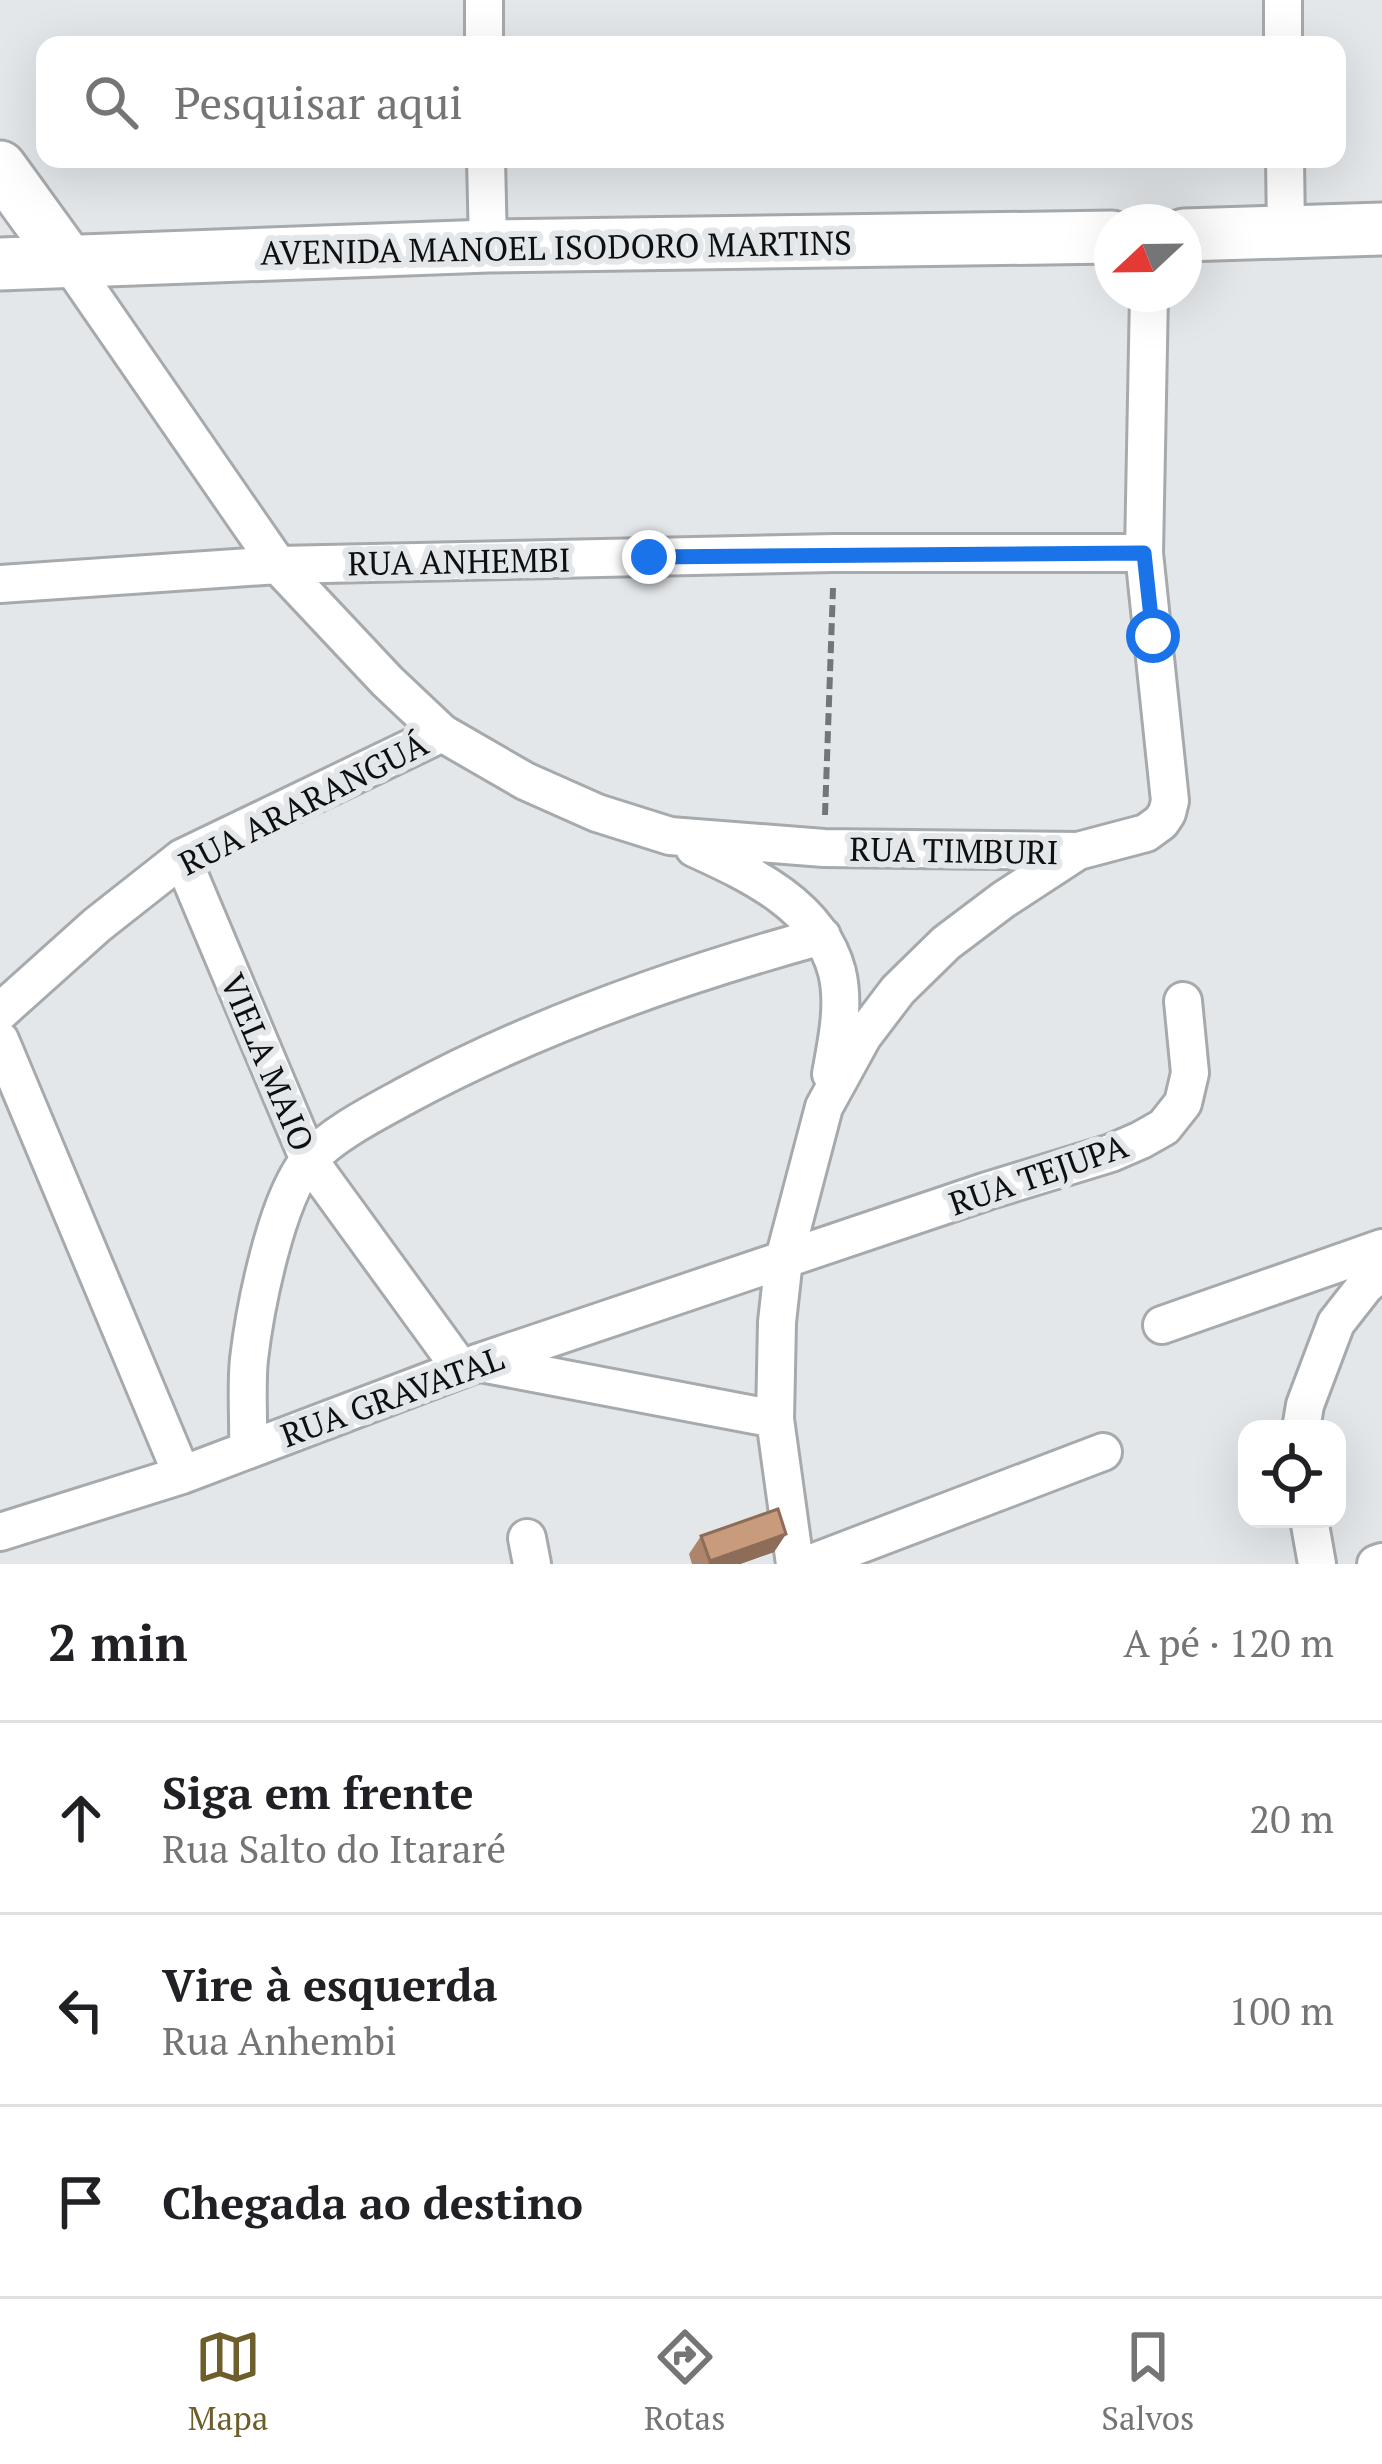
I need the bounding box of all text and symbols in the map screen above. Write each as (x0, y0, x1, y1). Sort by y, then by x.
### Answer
search box (36, 36, 1346, 168)
icon: search (78, 69, 144, 135)
text: Pesquisar aqui (174, 72, 463, 132)
north arrow (1094, 204, 1202, 312)
street label: AVENIDA MANOEL ISODORO MARTINS (260, 220, 852, 274)
route end (622, 530, 676, 584)
street label: RUA ANHEMBI (347, 538, 571, 584)
route start (1126, 609, 1180, 663)
street label: RUA ARARANGUÁ (171, 722, 435, 884)
street label: RUA TIMBURI (849, 827, 1059, 873)
street label: VIELA MAIO (211, 967, 325, 1157)
street label: RUA TEJUPA (943, 1123, 1133, 1225)
street label: RUA GRAVATAL (275, 1336, 509, 1456)
map controls (1238, 1420, 1346, 1528)
button: locate (1238, 1420, 1346, 1528)
text: 2 min (48, 1608, 188, 1676)
text: A pé · 120 m (1123, 1616, 1334, 1668)
text: Siga em frente (162, 1762, 474, 1822)
icon: ahead (48, 1785, 114, 1851)
text: 20 m (1249, 1792, 1334, 1844)
text: Rua Salto do Itararé (162, 1822, 506, 1874)
text: Vire à esquerda (162, 1954, 497, 2014)
icon: left (48, 1977, 114, 2043)
text: 100 m (1229, 1984, 1334, 2036)
text: Rua Anhembi (162, 2014, 397, 2066)
icon: arrive (48, 2169, 114, 2235)
text: Chegada ao destino (162, 2172, 583, 2232)
tab: Mapa (188, 2324, 268, 2439)
tab: Rotas (644, 2324, 726, 2439)
tab: Salvos (1101, 2324, 1194, 2439)

